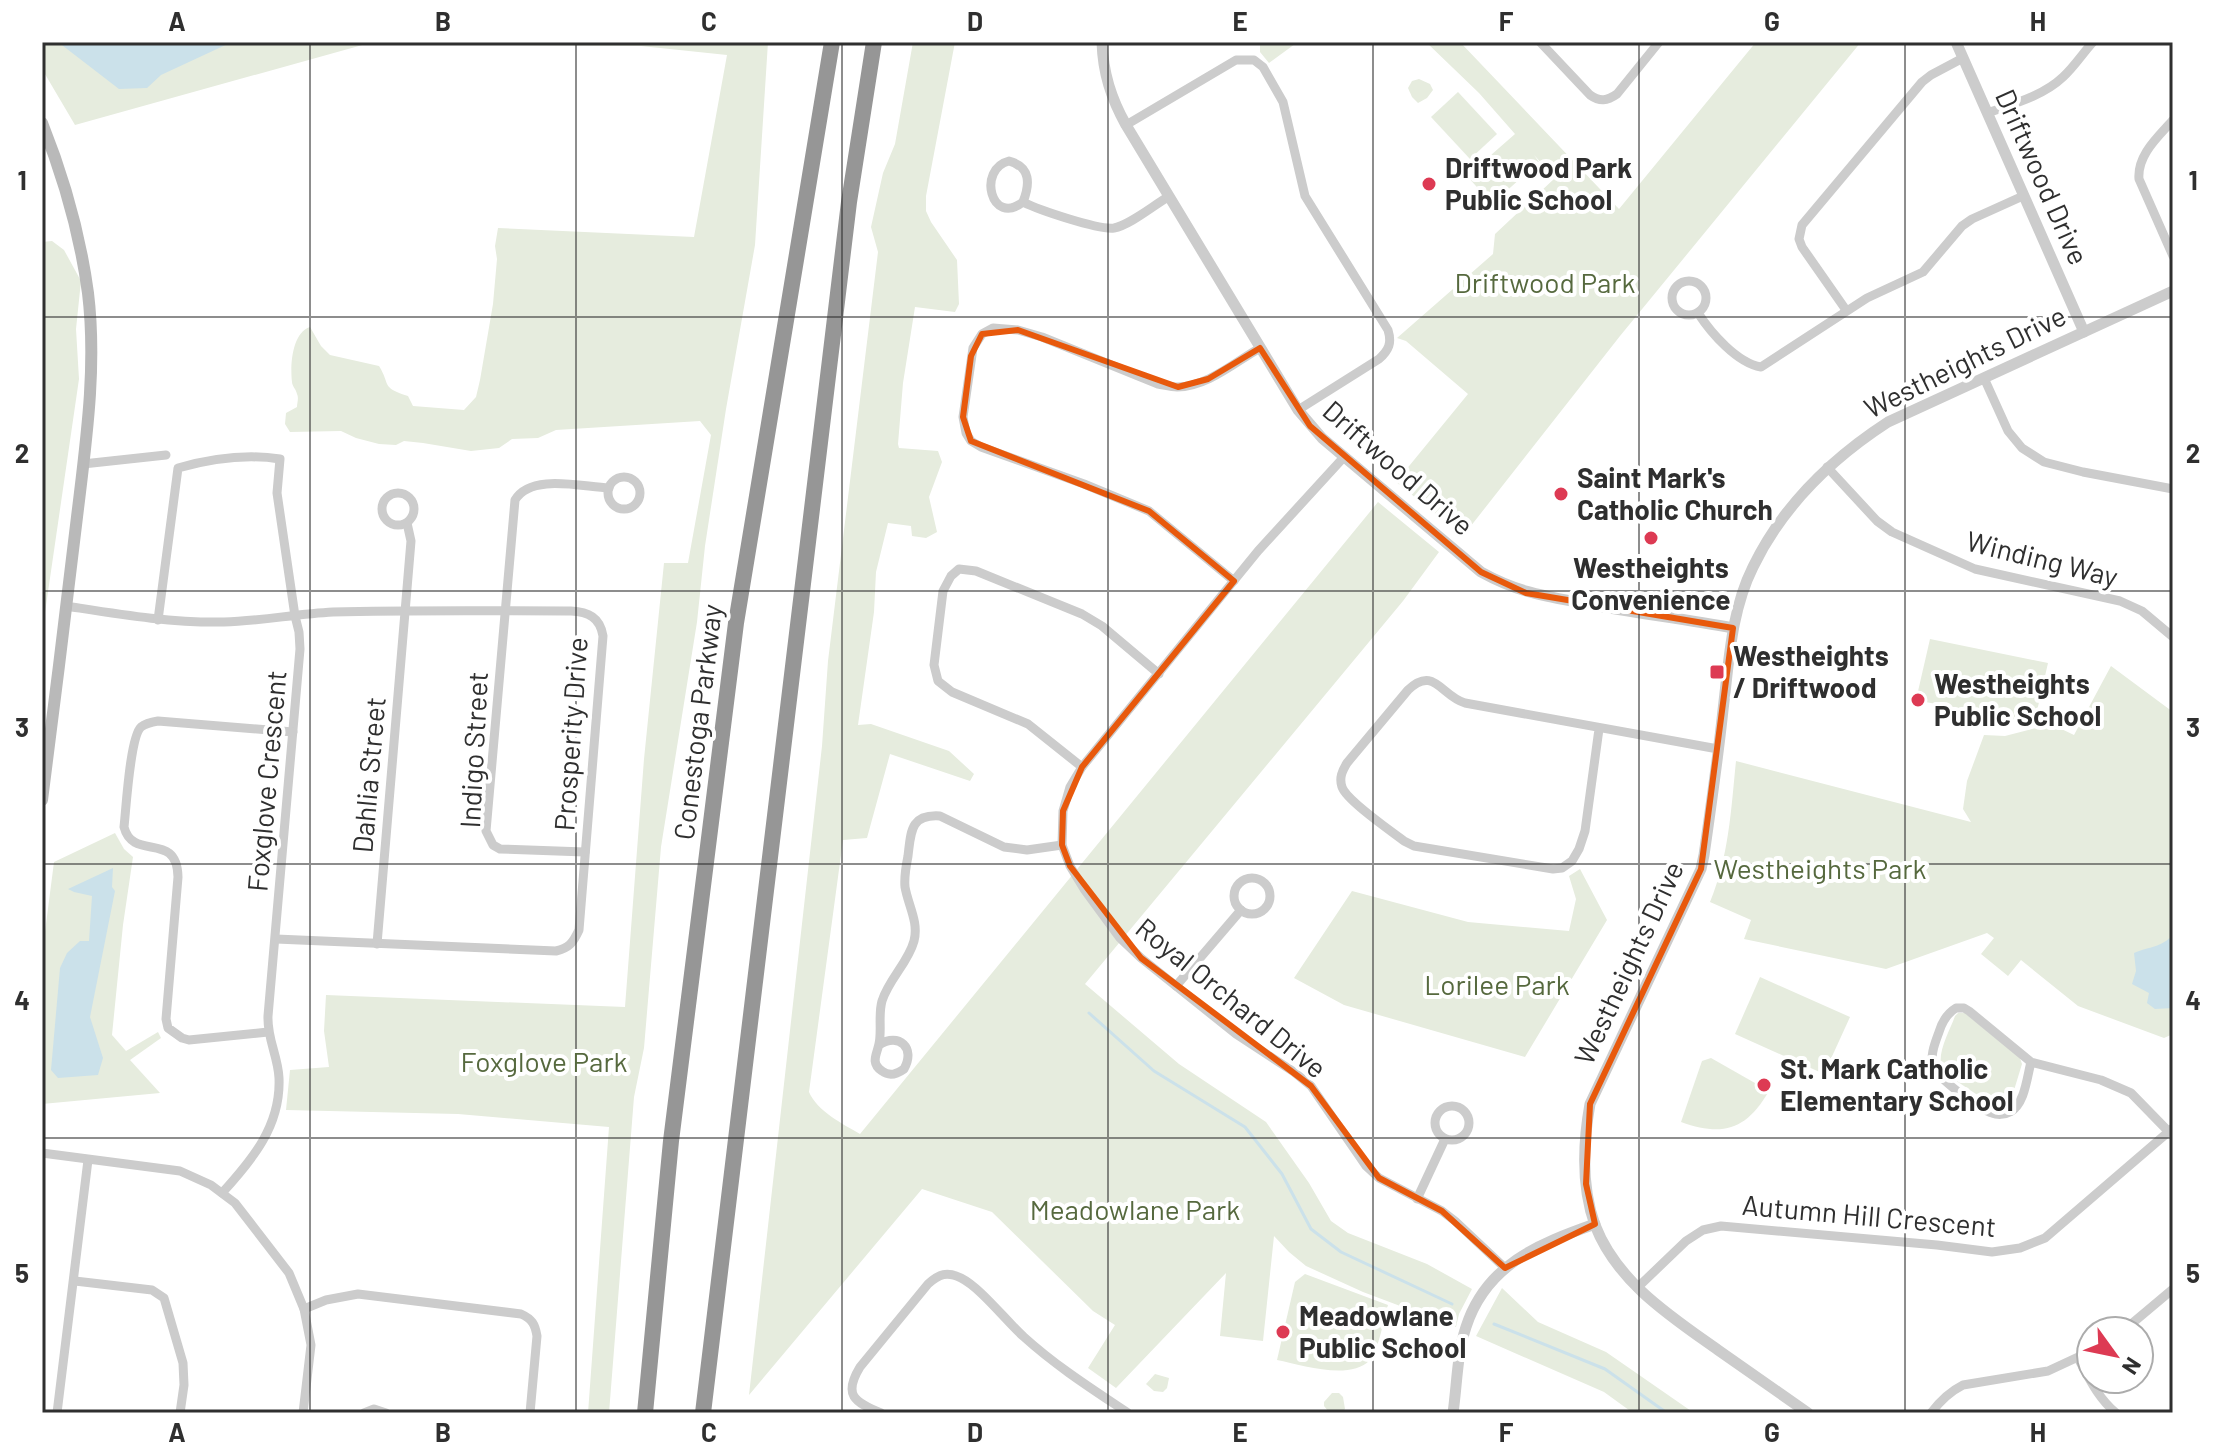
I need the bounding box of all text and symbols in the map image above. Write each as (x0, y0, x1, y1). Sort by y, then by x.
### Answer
text: A (168, 5, 186, 36)
text: B (435, 5, 451, 36)
text: C (701, 5, 717, 36)
text: D (967, 5, 983, 36)
text: E (1232, 5, 1248, 36)
text: F (1499, 5, 1514, 36)
text: G (1764, 5, 1780, 36)
text: H (2030, 5, 2046, 36)
street label: Driftwood Drive (1989, 84, 2097, 270)
place label: Driftwood Park Public School (1445, 150, 1632, 216)
text: 1 (17, 164, 27, 195)
text: 1 (2188, 164, 2198, 195)
marker: Driftwood Park Public School (1420, 175, 1438, 193)
park label: Driftwood Park (1455, 265, 1635, 299)
street label: Westheights Drive (1858, 298, 2071, 425)
street label: Driftwood Drive (1316, 393, 1481, 542)
text: 2 (15, 437, 29, 468)
text: 2 (2186, 437, 2200, 468)
place label: Saint Mark's Catholic Church (1577, 460, 1773, 526)
marker: Saint Mark's Catholic Church (1552, 485, 1570, 503)
street label: Winding Way (1963, 523, 2122, 593)
marker: Westheights Convenience (1642, 529, 1660, 547)
place label: Westheights Convenience (1571, 550, 1731, 616)
street label: Conestoga Parkway (666, 602, 728, 842)
street label: Prosperity Drive (546, 636, 594, 832)
place label: Westheights / Driftwood (1733, 638, 1889, 704)
marker: Westheights / Driftwood (1708, 663, 1726, 681)
place label: Westheights Public School (1934, 666, 2101, 732)
street label: Foxglove Crescent (239, 669, 293, 893)
street label: Indigo Street (452, 671, 494, 829)
marker: Westheights Public School (1909, 691, 1927, 709)
street label: Dahlia Street (344, 695, 392, 854)
text: 3 (15, 711, 29, 742)
text: 3 (2186, 711, 2200, 742)
park label: Westheights Park (1714, 851, 1926, 885)
street label: Westheights Drive (1566, 856, 1690, 1070)
street label: Royal Orchard Drive (1129, 910, 1334, 1085)
park label: Lorilee Park (1424, 967, 1570, 1001)
text: 4 (14, 984, 30, 1015)
text: 4 (2185, 984, 2201, 1015)
park label: Foxglove Park (460, 1044, 628, 1078)
place label: St. Mark Catholic Elementary School (1780, 1051, 2014, 1117)
marker: St. Mark Catholic Elementary School (1755, 1076, 1773, 1094)
street label: Autumn Hill Crescent (1741, 1187, 1998, 1243)
park label: Meadowlane Park (1030, 1192, 1240, 1226)
text: 5 (15, 1257, 29, 1288)
text: 5 (2186, 1257, 2200, 1288)
place label: Meadowlane Public School (1299, 1298, 1466, 1364)
north arrow (2075, 1315, 2155, 1395)
marker: Meadowlane Public School (1274, 1323, 1292, 1341)
text: N (2118, 1353, 2148, 1380)
text: A (168, 1416, 186, 1447)
text: B (435, 1416, 451, 1447)
text: C (701, 1416, 717, 1447)
text: D (967, 1416, 983, 1447)
text: E (1232, 1416, 1248, 1447)
text: F (1499, 1416, 1514, 1447)
text: G (1764, 1416, 1780, 1447)
text: H (2030, 1416, 2046, 1447)

